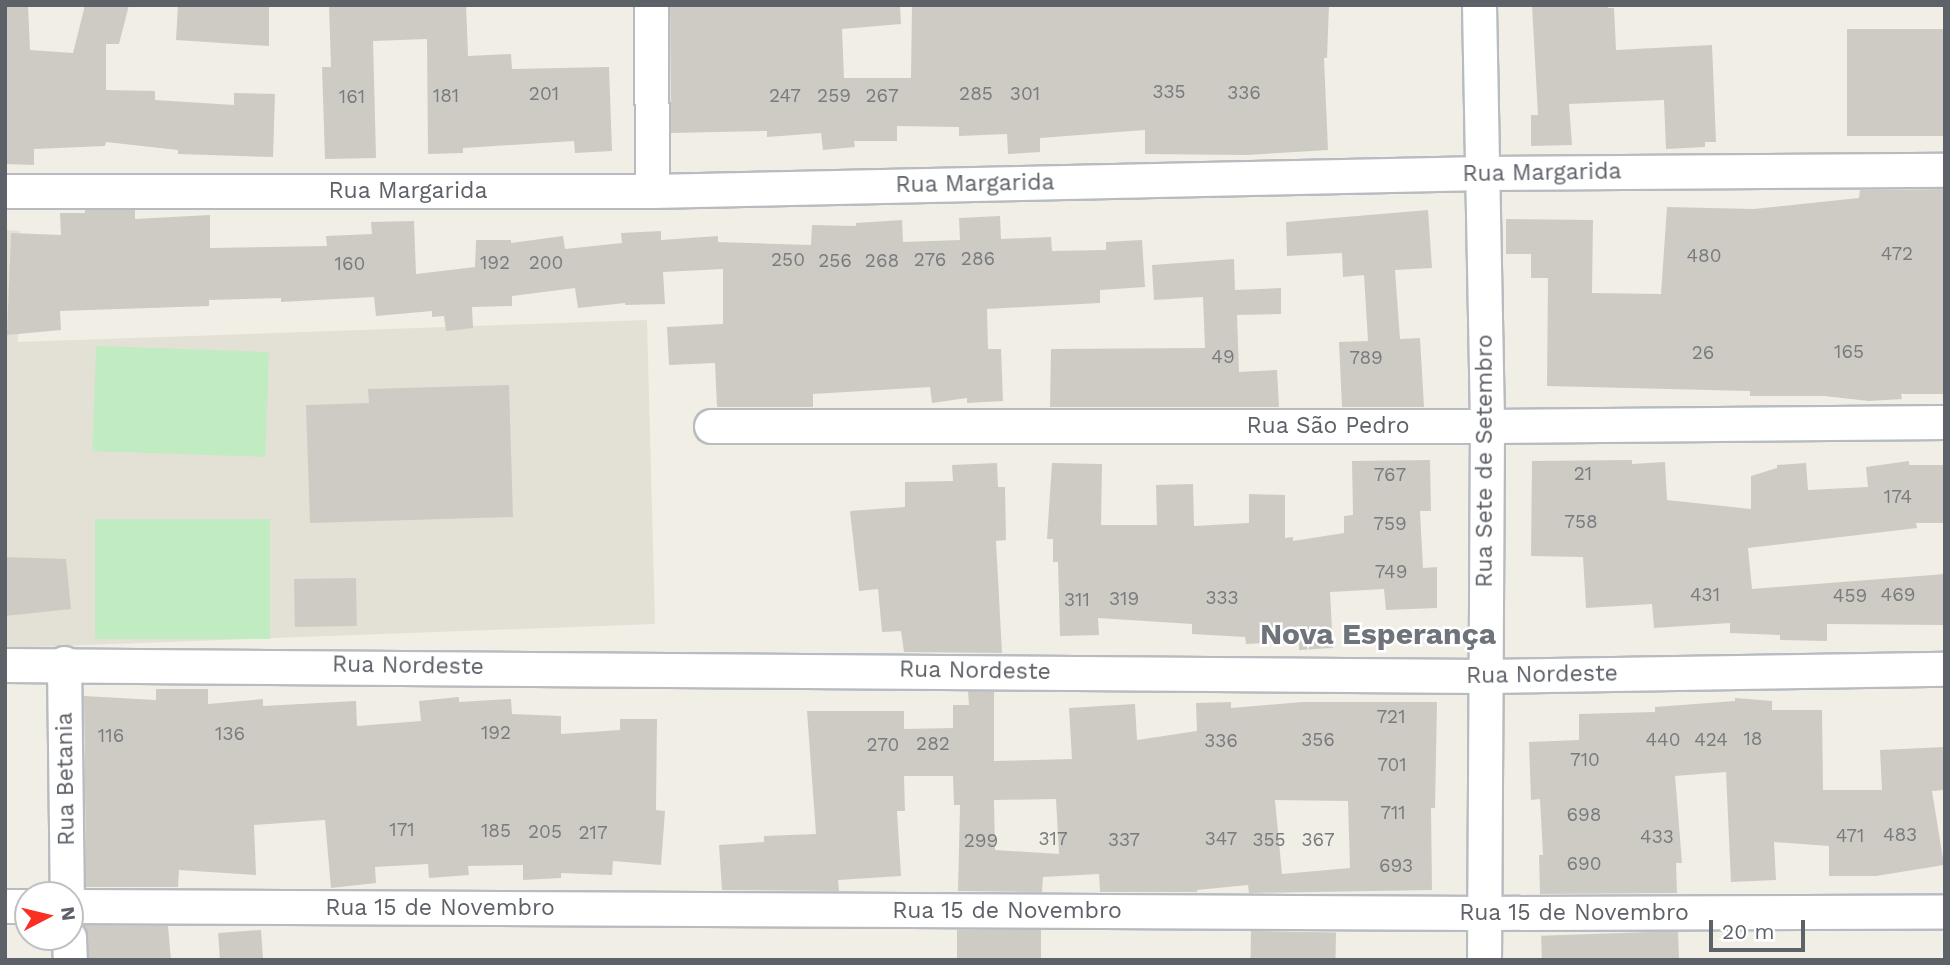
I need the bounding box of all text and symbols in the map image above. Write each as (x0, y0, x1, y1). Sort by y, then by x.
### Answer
house number: 335 (1152, 81, 1186, 103)
house number: 336 (1227, 82, 1261, 104)
house number: 201 (529, 83, 559, 105)
house number: 285 (959, 83, 993, 105)
house number: 301 (1010, 83, 1040, 105)
house number: 181 (433, 85, 459, 107)
house number: 247 (769, 85, 801, 107)
house number: 259 (817, 85, 851, 107)
house number: 267 (865, 85, 899, 107)
house number: 161 (339, 86, 365, 108)
street label: Rua Margarida (1462, 158, 1622, 188)
street label: Rua Margarida (895, 169, 1055, 199)
street label: Rua Margarida (328, 177, 488, 205)
house number: 472 (1881, 243, 1913, 265)
house number: 480 (1686, 245, 1722, 267)
house number: 286 (961, 248, 995, 270)
house number: 250 (771, 249, 805, 271)
house number: 276 (914, 249, 946, 271)
house number: 256 (818, 250, 852, 272)
house number: 268 (865, 250, 899, 272)
house number: 192 (480, 252, 510, 274)
house number: 200 (529, 252, 563, 274)
house number: 160 (335, 253, 365, 275)
street label: Rua Sete de Setembro (1471, 334, 1499, 588)
house number: 165 (1834, 341, 1864, 363)
house number: 26 (1692, 342, 1714, 364)
house number: 49 (1211, 346, 1235, 368)
house number: 789 (1349, 347, 1383, 369)
street label: Rua São Pedro (1246, 412, 1410, 440)
house number: 21 (1574, 463, 1592, 485)
house number: 767 (1374, 464, 1406, 486)
house number: 174 (1884, 486, 1912, 508)
house number: 758 (1564, 511, 1598, 533)
house number: 759 (1373, 513, 1407, 535)
house number: 749 (1375, 561, 1407, 583)
house number: 431 (1690, 584, 1720, 606)
house number: 469 (1881, 584, 1915, 606)
house number: 459 (1833, 585, 1867, 607)
house number: 333 (1205, 587, 1239, 609)
house number: 319 (1109, 588, 1139, 610)
house number: 311 (1064, 589, 1090, 611)
district label: Nova Esperança (1260, 616, 1496, 652)
street label: Rua Nordeste (332, 651, 484, 681)
street label: Rua Nordeste (899, 656, 1051, 686)
street label: Rua Nordeste (1466, 660, 1618, 690)
house number: 721 (1376, 706, 1406, 728)
street label: Rua Betania (51, 712, 81, 846)
house number: 192 (481, 722, 511, 744)
house number: 136 (215, 723, 245, 745)
house number: 116 (98, 725, 124, 747)
house number: 18 (1743, 728, 1763, 750)
house number: 356 (1301, 729, 1335, 751)
house number: 440 (1645, 729, 1681, 751)
house number: 424 (1694, 729, 1728, 751)
house number: 336 (1204, 730, 1238, 752)
house number: 282 (916, 733, 950, 755)
house number: 270 (867, 734, 899, 756)
house number: 710 (1570, 749, 1600, 771)
house number: 701 (1377, 754, 1407, 776)
house number: 711 (1380, 802, 1406, 824)
house number: 698 (1567, 804, 1601, 826)
house number: 171 (389, 819, 415, 841)
house number: 185 (481, 820, 511, 842)
house number: 205 (528, 821, 562, 843)
house number: 217 (578, 822, 608, 844)
house number: 483 (1883, 824, 1917, 846)
house number: 471 (1836, 825, 1864, 847)
house number: 433 (1640, 826, 1674, 848)
house number: 317 (1038, 828, 1068, 850)
house number: 347 (1205, 828, 1237, 850)
house number: 337 (1108, 829, 1140, 851)
house number: 355 (1252, 829, 1286, 851)
house number: 367 (1301, 829, 1335, 851)
house number: 299 (964, 830, 998, 852)
house number: 690 (1566, 853, 1602, 875)
house number: 693 (1379, 855, 1413, 877)
north arrow (14, 881, 84, 951)
street label: Rua 15 de Novembro (325, 894, 555, 922)
street label: Rua 15 de Novembro (892, 897, 1122, 925)
street label: Rua 15 de Novembro (1459, 899, 1689, 927)
text: N (56, 905, 81, 922)
scale bar (1712, 906, 1808, 950)
text: 20 m (1722, 919, 1774, 944)

